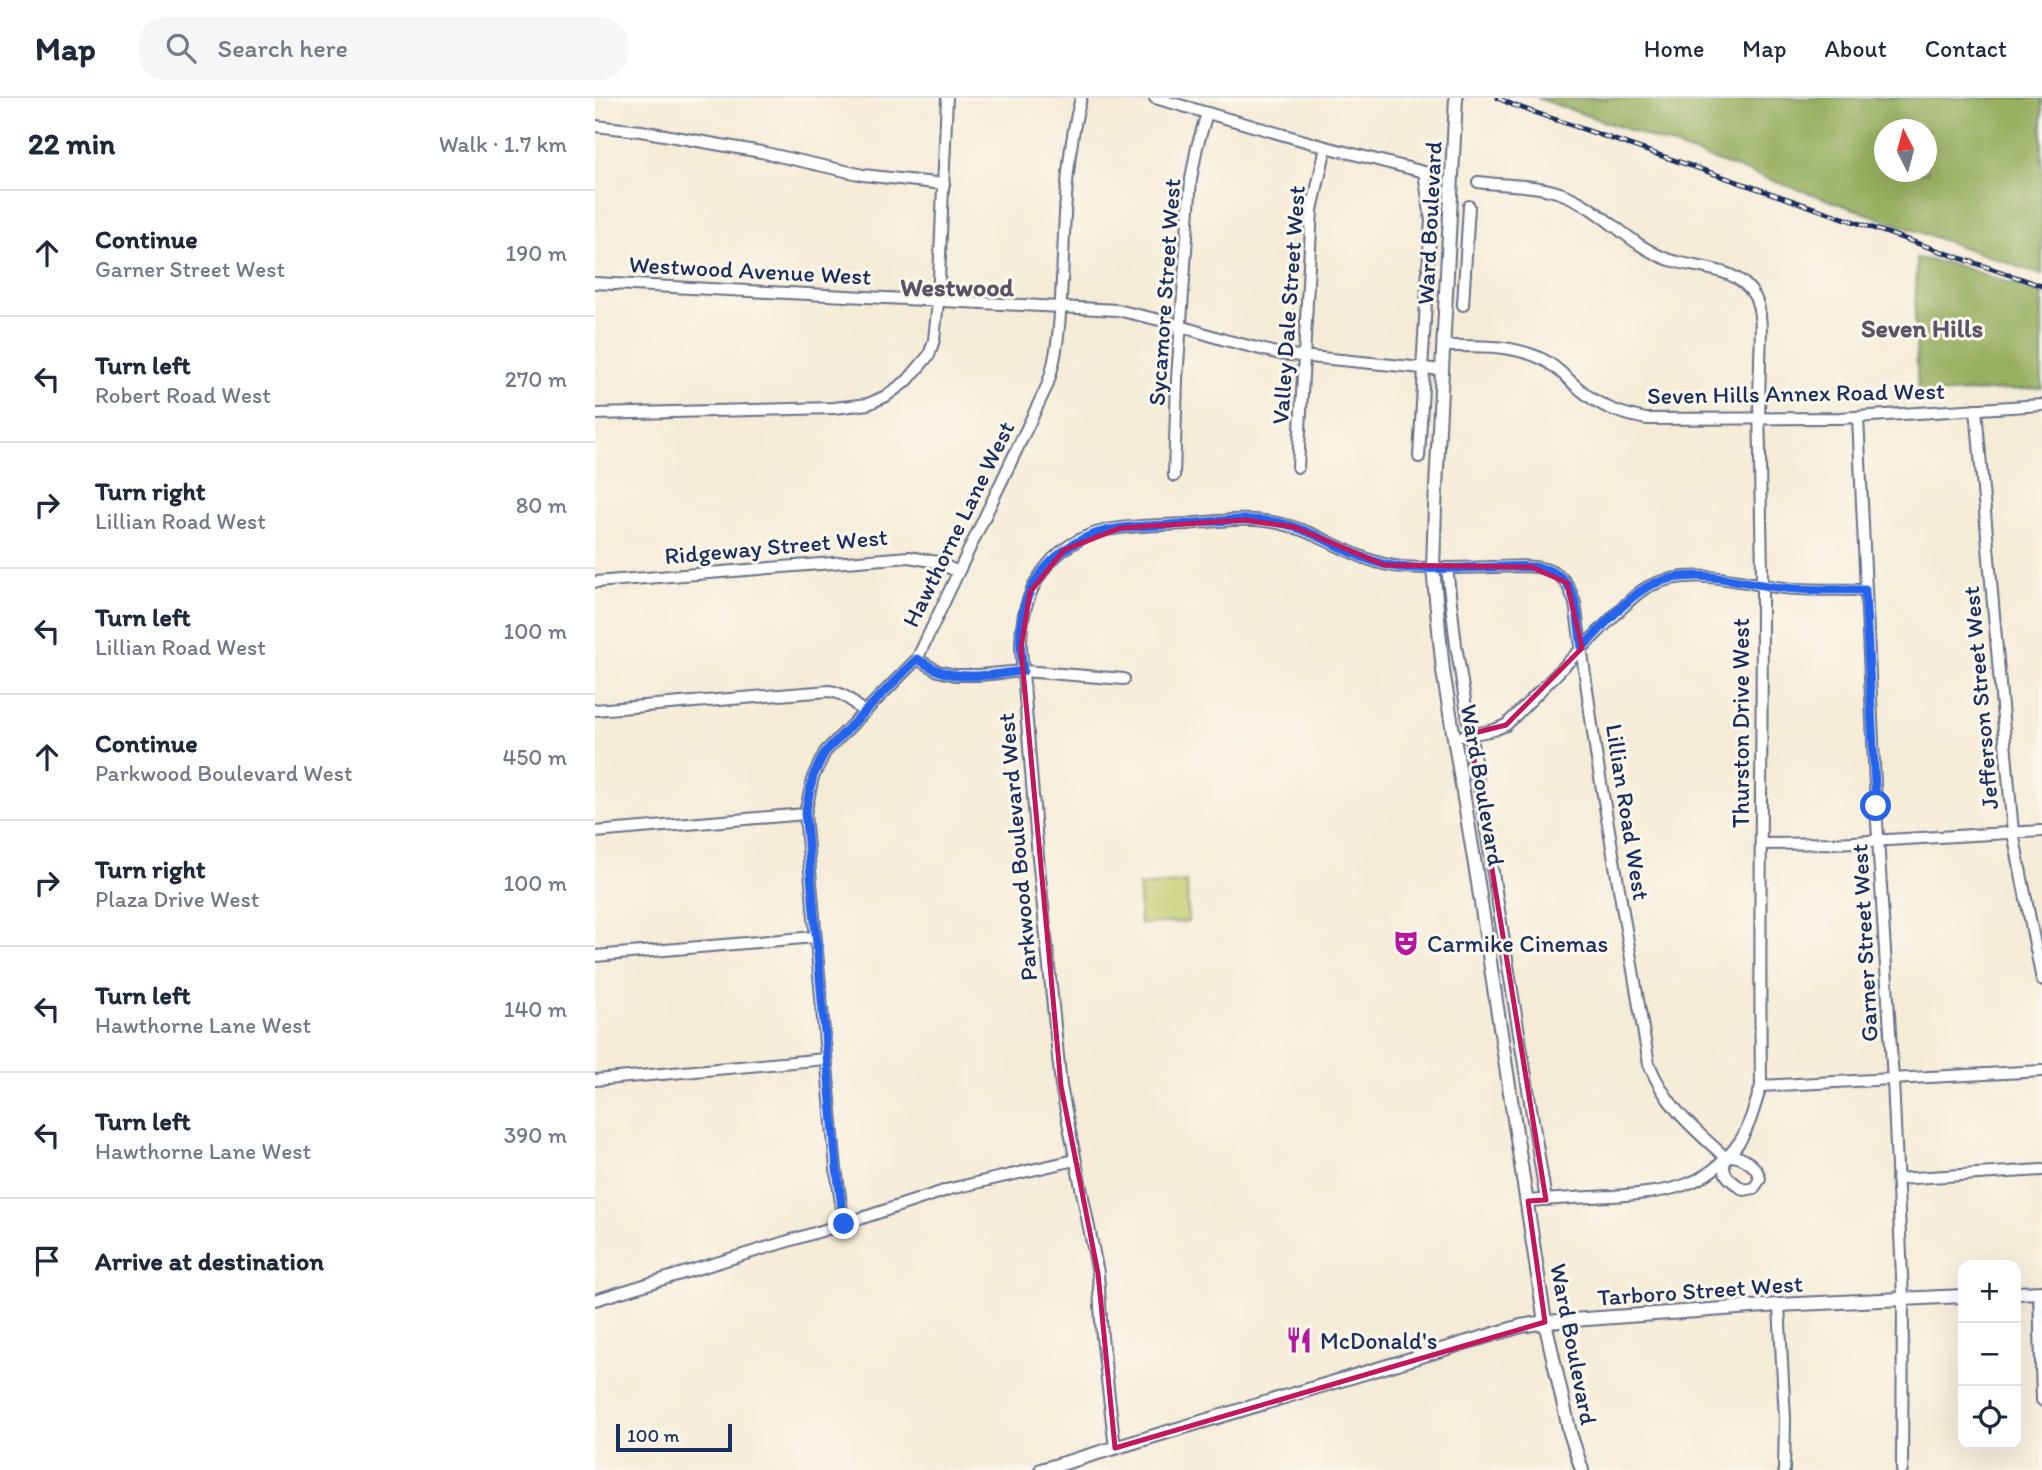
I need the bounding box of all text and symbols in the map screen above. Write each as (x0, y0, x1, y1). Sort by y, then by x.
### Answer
search box (138, 17, 628, 80)
text: Map (35, 29, 96, 68)
icon: search (162, 29, 200, 67)
text: Search here (218, 32, 348, 64)
text: Home (1644, 34, 1704, 63)
text: Map (1742, 34, 1786, 63)
text: About (1824, 34, 1887, 63)
text: Contact (1925, 34, 2007, 63)
north arrow (1874, 119, 1937, 182)
text: 22 min (28, 125, 115, 162)
text: Walk · 1.7 km (439, 130, 567, 158)
street label: Ward Boulevard (1410, 140, 1448, 306)
street label: Sycamore Street West (1142, 177, 1186, 407)
street label: Valley Dale Street West (1265, 184, 1311, 426)
text: Continue (95, 223, 198, 255)
icon: ahead (28, 234, 66, 272)
text: 190 m (506, 239, 567, 267)
street label: Westwood Avenue West (628, 249, 872, 291)
text: Garner Street West (95, 255, 285, 283)
district label: Westwood (900, 271, 1014, 303)
district label: Seven Hills (1861, 312, 1983, 344)
text: Turn left (95, 349, 191, 381)
icon: left (28, 360, 66, 398)
text: 270 m (505, 365, 567, 393)
street label: Seven Hills Annex Road West (1647, 376, 1945, 410)
text: Robert Road West (95, 381, 271, 409)
street label: Hawthorne Lane West (896, 416, 1020, 632)
text: Turn right (95, 475, 206, 507)
icon: right (28, 486, 66, 524)
text: 80 m (516, 491, 567, 519)
text: Lillian Road West (95, 507, 266, 535)
street label: Ridgeway Street West (663, 522, 889, 570)
street label: Jefferson Street West (1956, 585, 2004, 811)
text: Turn left (95, 601, 191, 633)
icon: left (28, 612, 66, 650)
text: 100 m (503, 617, 567, 645)
street label: Thurston Drive West (1726, 618, 1755, 828)
text: Lillian Road West (95, 633, 266, 661)
street label: Ward Boulevard (1454, 702, 1512, 868)
street label: Parkwood Boulevard West (991, 712, 1043, 982)
street label: Lillian Road West (1600, 722, 1656, 902)
text: Continue (95, 727, 198, 759)
icon: ahead (28, 738, 66, 776)
text: 450 m (502, 743, 567, 771)
text: Parkwood Boulevard West (95, 759, 353, 787)
route start (1860, 790, 1891, 821)
street label: Garner Street West (1844, 843, 1884, 1043)
text: Turn right (95, 853, 206, 885)
icon: right (28, 864, 66, 902)
text: 100 m (503, 869, 567, 897)
text: Plaza Drive West (95, 885, 259, 913)
theatre icon: Carmike Cinemas (1391, 928, 1421, 958)
place label: Carmike Cinemas (1427, 929, 1608, 958)
text: Turn left (95, 979, 191, 1011)
icon: left (28, 990, 66, 1028)
text: 140 m (504, 995, 567, 1023)
text: Hawthorne Lane West (95, 1011, 311, 1039)
text: Turn left (95, 1105, 191, 1137)
icon: left (28, 1116, 66, 1154)
text: 390 m (504, 1121, 567, 1149)
text: Hawthorne Lane West (95, 1137, 311, 1165)
route end (828, 1208, 859, 1239)
icon: arrive (28, 1242, 66, 1280)
text: Arrive at destination (95, 1245, 324, 1277)
map controls (1958, 1260, 2021, 1449)
button: + (1958, 1260, 2021, 1323)
street label: Ward Boulevard (1544, 1261, 1604, 1427)
street label: Tarboro Street West (1596, 1268, 1804, 1312)
button: − (1958, 1323, 2021, 1386)
restaurant icon: McDonald's (1284, 1325, 1314, 1355)
place label: McDonald's (1320, 1326, 1437, 1355)
button: locate (1958, 1386, 2021, 1449)
scale bar (616, 1421, 731, 1453)
text: 100 m (627, 1424, 679, 1447)

